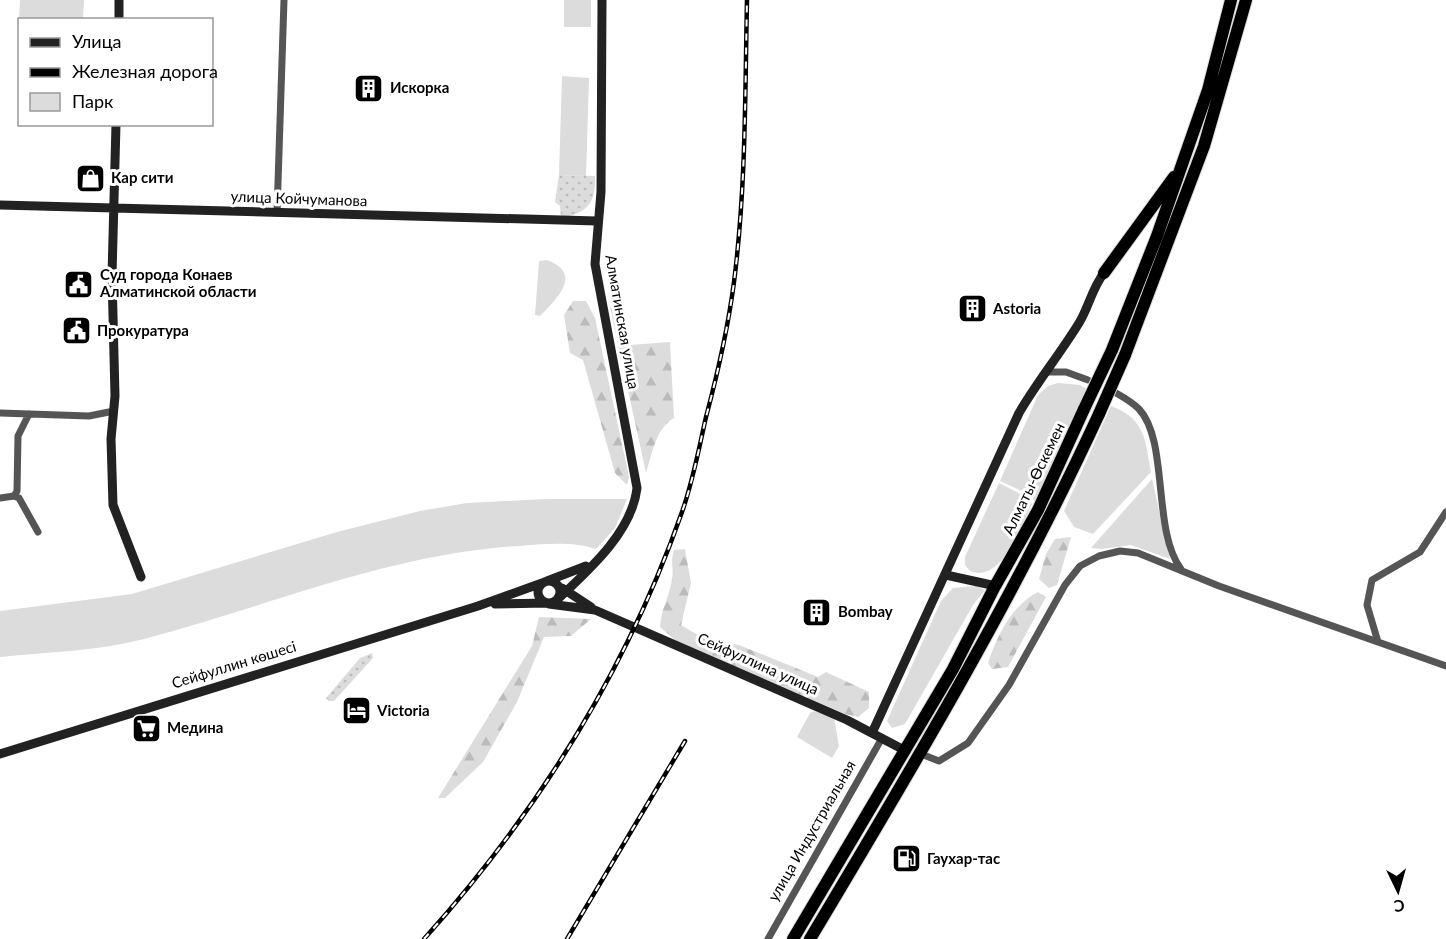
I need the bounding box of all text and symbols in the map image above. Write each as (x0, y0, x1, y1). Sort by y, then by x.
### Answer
legend (18, 18, 213, 126)
text: Улица (72, 30, 122, 52)
text: Железная дорога (72, 60, 218, 82)
building icon: Искоркa (353, 72, 385, 104)
place label: Искоркa (390, 78, 449, 96)
text: Парк (72, 90, 114, 112)
shop icon: Кар сити (74, 162, 106, 194)
place label: Кар сити (111, 168, 174, 186)
street label: улица Койчуманова (230, 187, 368, 209)
street label: Алматинская улица (602, 253, 644, 390)
place label: Суд города Конаев Алматинской области (99, 265, 256, 300)
public building icon: Суд города Конаев Алматинской области (63, 268, 95, 300)
building icon: Astoria (956, 293, 988, 325)
place label: Astoria (992, 299, 1041, 317)
public building icon: Прокуратура (60, 315, 92, 347)
place label: Прокуратура (97, 321, 189, 339)
street label: Алматы-Өскемен (998, 420, 1068, 537)
building icon: Bombay (801, 596, 833, 628)
place label: Bombay (838, 602, 893, 620)
street label: Сейфуллина улица (695, 628, 822, 698)
street label: Сейфуллин көшесі (169, 637, 298, 692)
hotel icon: Victoria (340, 695, 372, 727)
place label: Victoria (376, 701, 430, 719)
supermarket icon: Медина (130, 712, 162, 744)
place label: Медина (167, 718, 223, 736)
street label: улица Индустриальная (763, 757, 859, 904)
fuel station icon: Гаухар-тас (890, 843, 922, 875)
place label: Гаухар-тас (927, 849, 1000, 867)
north arrow (1368, 861, 1428, 921)
text: С (1393, 897, 1405, 916)

